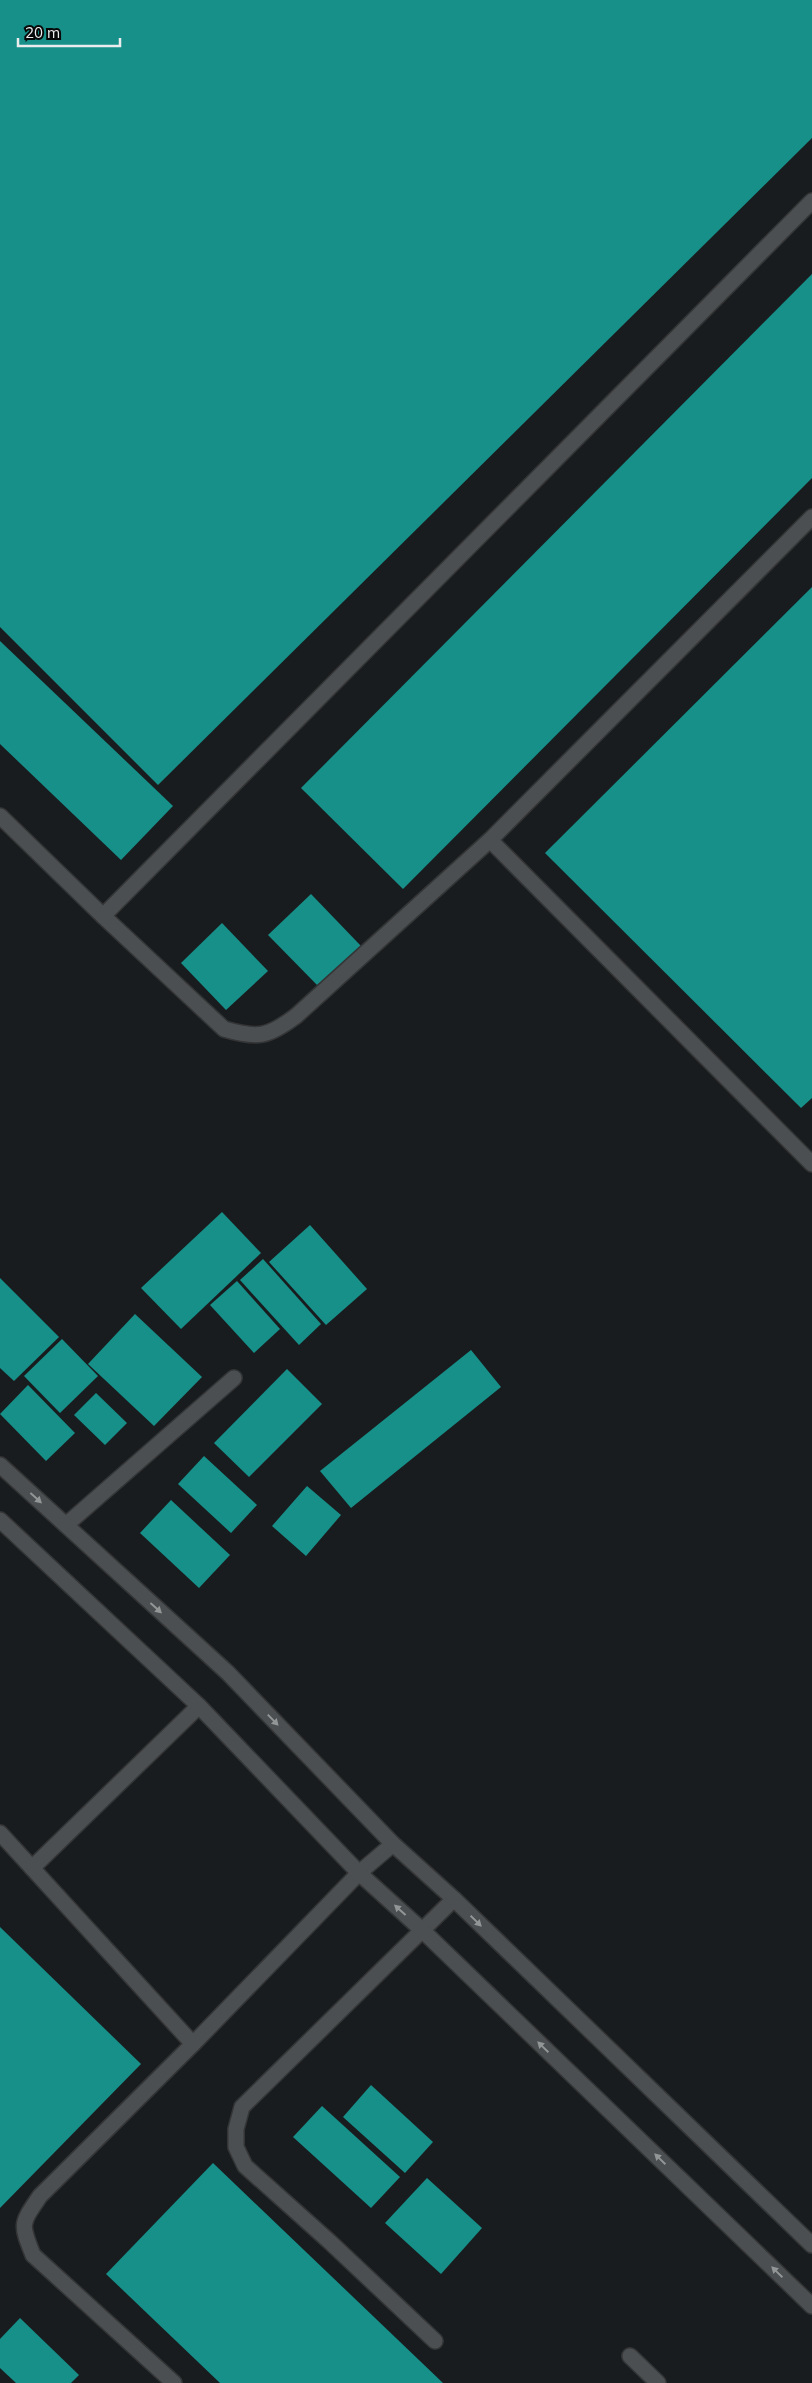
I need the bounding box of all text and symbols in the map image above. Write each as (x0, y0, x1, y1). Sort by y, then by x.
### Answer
scale bar (18, 15, 120, 47)
text: 20 m (25, 23, 60, 42)
one-way arrow (30, 1492, 42, 1504)
one-way arrow (150, 1602, 162, 1613)
one-way arrow (267, 1714, 279, 1726)
one-way arrow (395, 1904, 407, 1916)
one-way arrow (469, 1914, 481, 1926)
one-way arrow (537, 2041, 549, 2053)
one-way arrow (654, 2154, 666, 2166)
one-way arrow (771, 2266, 783, 2278)

